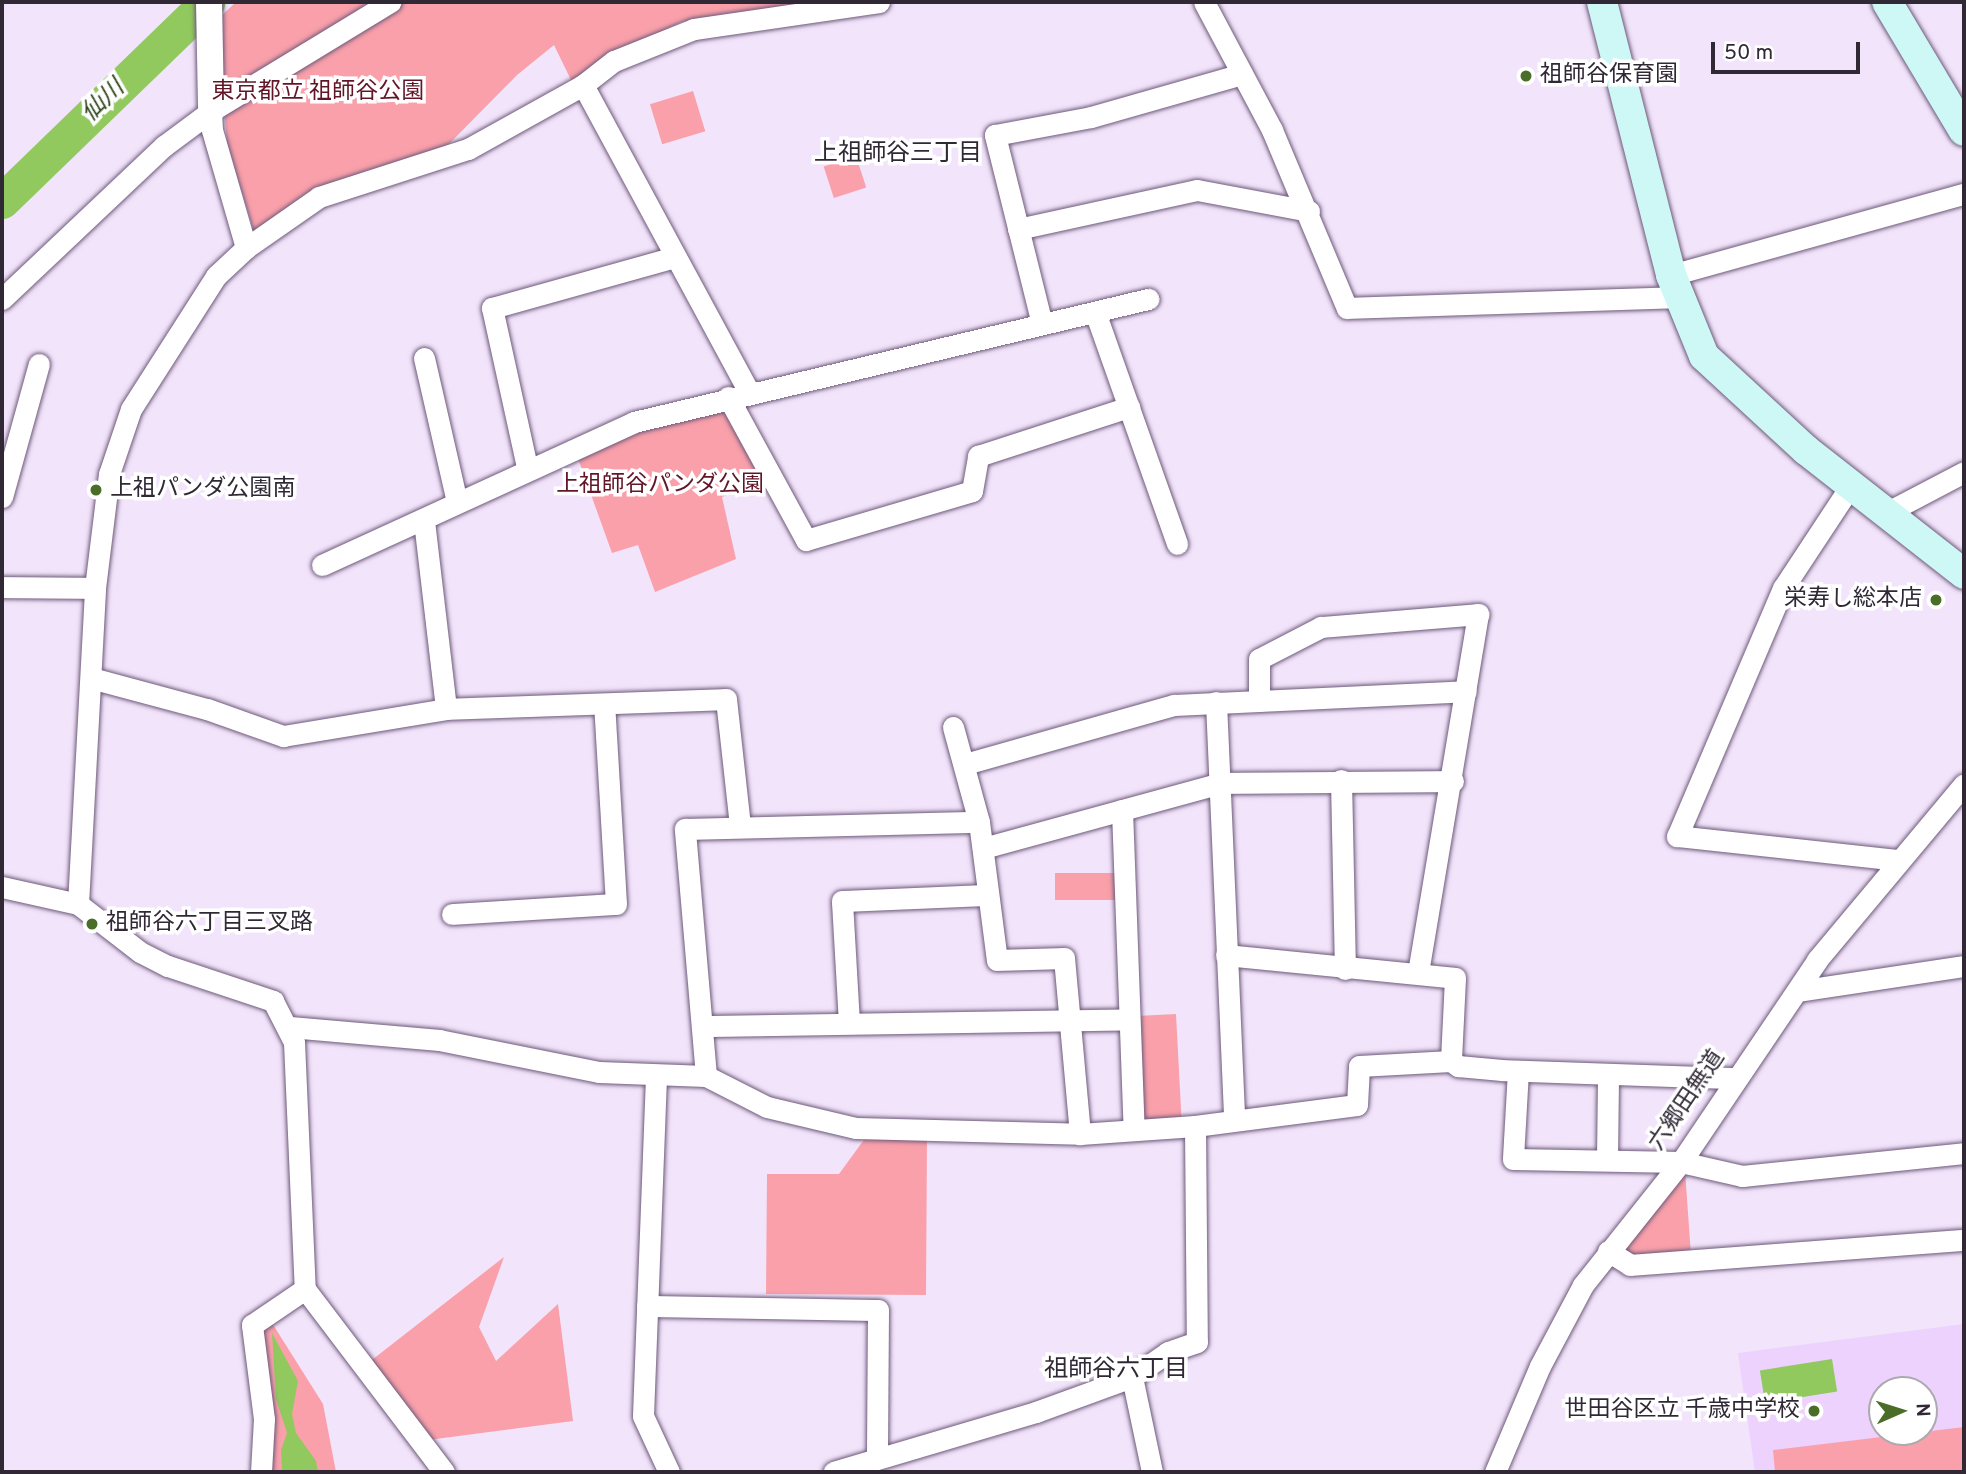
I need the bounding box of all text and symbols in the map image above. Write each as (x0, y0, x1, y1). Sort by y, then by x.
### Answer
scale bar (1714, 28, 1863, 72)
text: 50 m (1724, 40, 1773, 67)
place label: 祖師谷保育園 (1540, 62, 1678, 90)
marker: 祖師谷保育園 (1518, 68, 1534, 84)
water label: 仙川 (77, 75, 131, 129)
park label: 東京都立 祖師谷公園 (212, 79, 424, 107)
district label: 上祖師谷三丁目 (814, 141, 982, 169)
park label: 上祖師谷パンダ公園 (557, 472, 763, 500)
place label: 上祖パンダ公園南 (110, 476, 294, 504)
marker: 上祖パンダ公園南 (88, 482, 104, 498)
place label: 栄寿し総本店 (1784, 586, 1922, 614)
marker: 栄寿し総本店 (1928, 592, 1944, 608)
place label: 祖師谷六丁目三叉路 (106, 910, 313, 938)
marker: 祖師谷六丁目三叉路 (84, 916, 100, 932)
street label: 六郷田無道 (1644, 1046, 1732, 1156)
district label: 祖師谷六丁目 (1044, 1357, 1188, 1385)
north arrow (1868, 1376, 1938, 1446)
place label: 世田谷区立 千歳中学校 (1565, 1397, 1800, 1425)
marker: 世田谷区立 千歳中学校 (1806, 1403, 1822, 1419)
text: N (1910, 1403, 1934, 1417)

